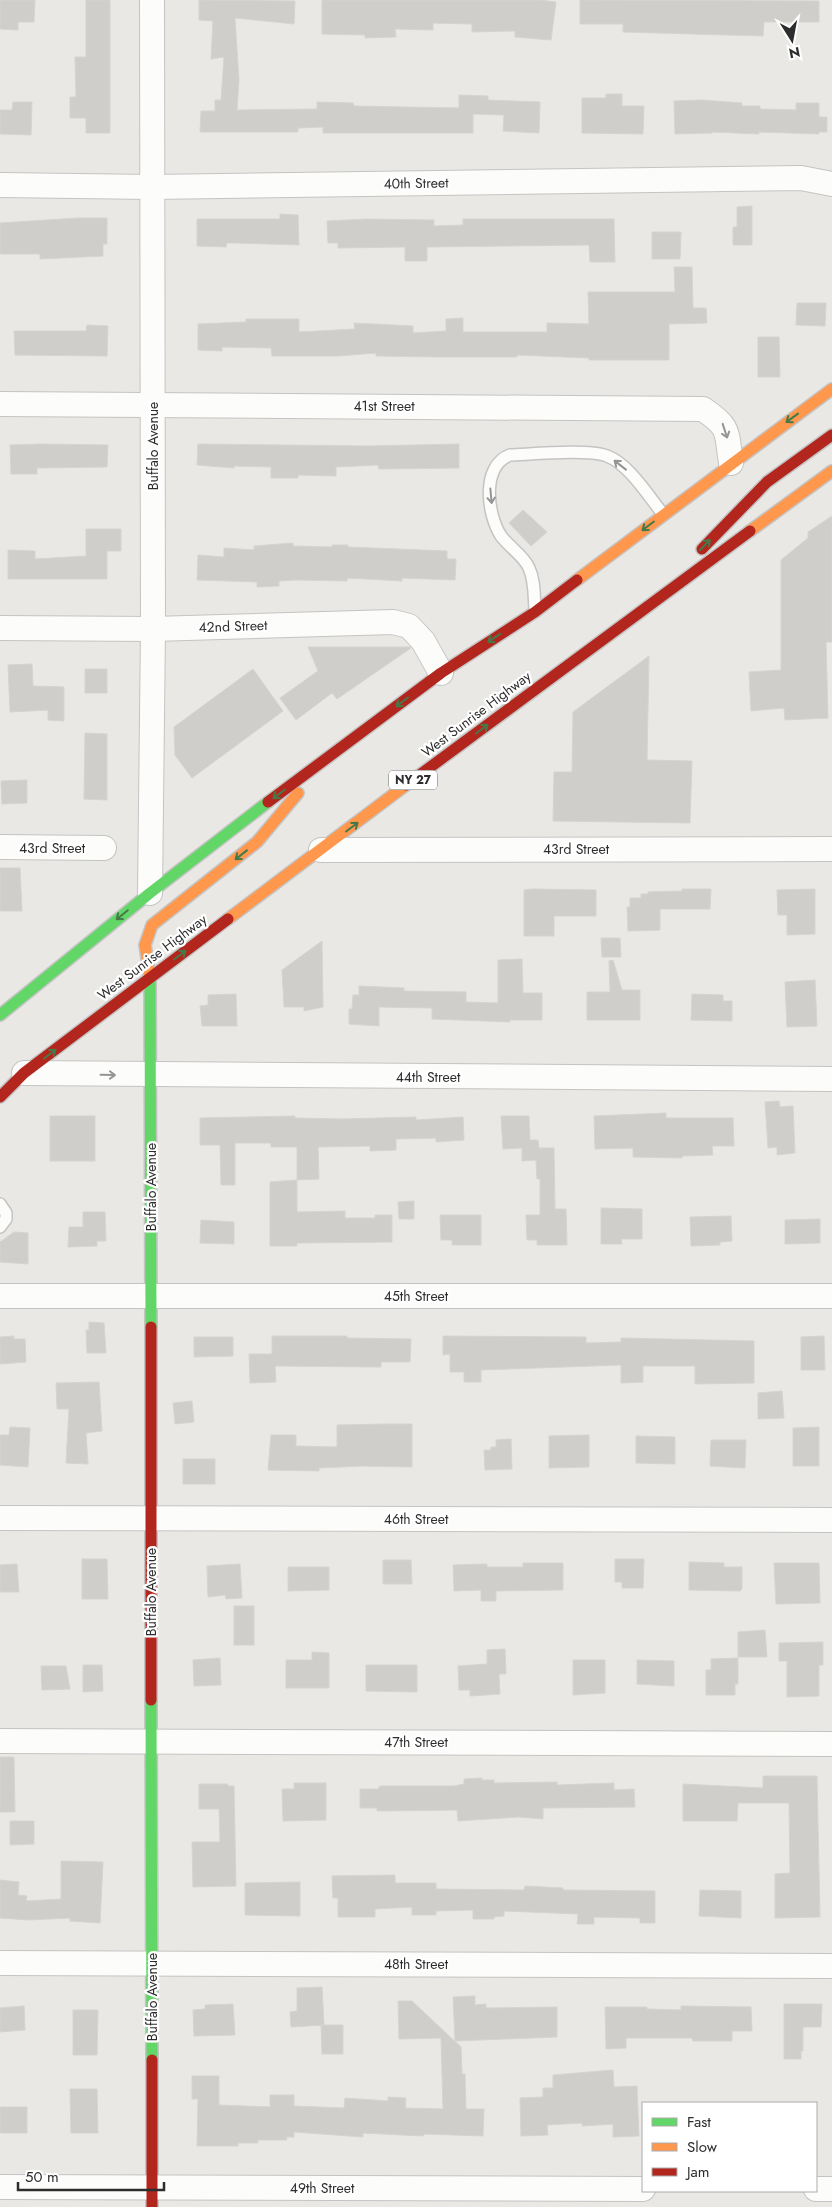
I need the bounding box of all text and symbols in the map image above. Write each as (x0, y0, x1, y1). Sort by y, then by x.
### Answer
north arrow (767, 15, 817, 65)
text: N (787, 42, 802, 64)
street label: 40th Street (383, 172, 449, 194)
street label: 41st Street (353, 396, 415, 416)
street label: Buffalo Avenue (143, 402, 163, 490)
one-way arrow (786, 413, 800, 423)
one-way arrow (720, 423, 730, 439)
one-way arrow (613, 459, 626, 470)
one-way arrow (486, 487, 495, 503)
one-way arrow (642, 520, 655, 531)
one-way arrow (699, 540, 711, 552)
street label: 42nd Street (198, 615, 268, 637)
one-way arrow (487, 633, 501, 643)
street label: West Sunrise Highway (417, 666, 536, 762)
one-way arrow (395, 697, 409, 707)
one-way arrow (475, 724, 489, 734)
road number: NY 27 (389, 770, 437, 790)
one-way arrow (273, 789, 286, 800)
one-way arrow (345, 821, 358, 832)
street label: 43rd Street (19, 838, 86, 858)
street label: 43rd Street (543, 839, 610, 859)
one-way arrow (234, 850, 247, 861)
street label: West Sunrise Highway (93, 909, 212, 1005)
one-way arrow (116, 910, 129, 921)
one-way arrow (173, 950, 186, 961)
one-way arrow (43, 1048, 56, 1059)
street label: 44th Street (396, 1067, 461, 1087)
one-way arrow (100, 1070, 116, 1080)
street label: Buffalo Avenue (141, 1143, 161, 1231)
street label: 45th Street (384, 1286, 449, 1306)
street label: 46th Street (384, 1509, 449, 1529)
street label: Buffalo Avenue (141, 1548, 161, 1636)
street label: 47th Street (384, 1732, 449, 1752)
street label: Buffalo Avenue (142, 1953, 162, 2041)
street label: 48th Street (384, 1954, 449, 1974)
legend (642, 2102, 817, 2192)
text: Fast (687, 2111, 711, 2133)
text: Slow (687, 2136, 718, 2158)
scale bar (18, 2160, 164, 2192)
text: Jam (685, 2161, 710, 2183)
text: 50 m (25, 2166, 59, 2188)
street label: 49th Street (290, 2178, 355, 2198)

